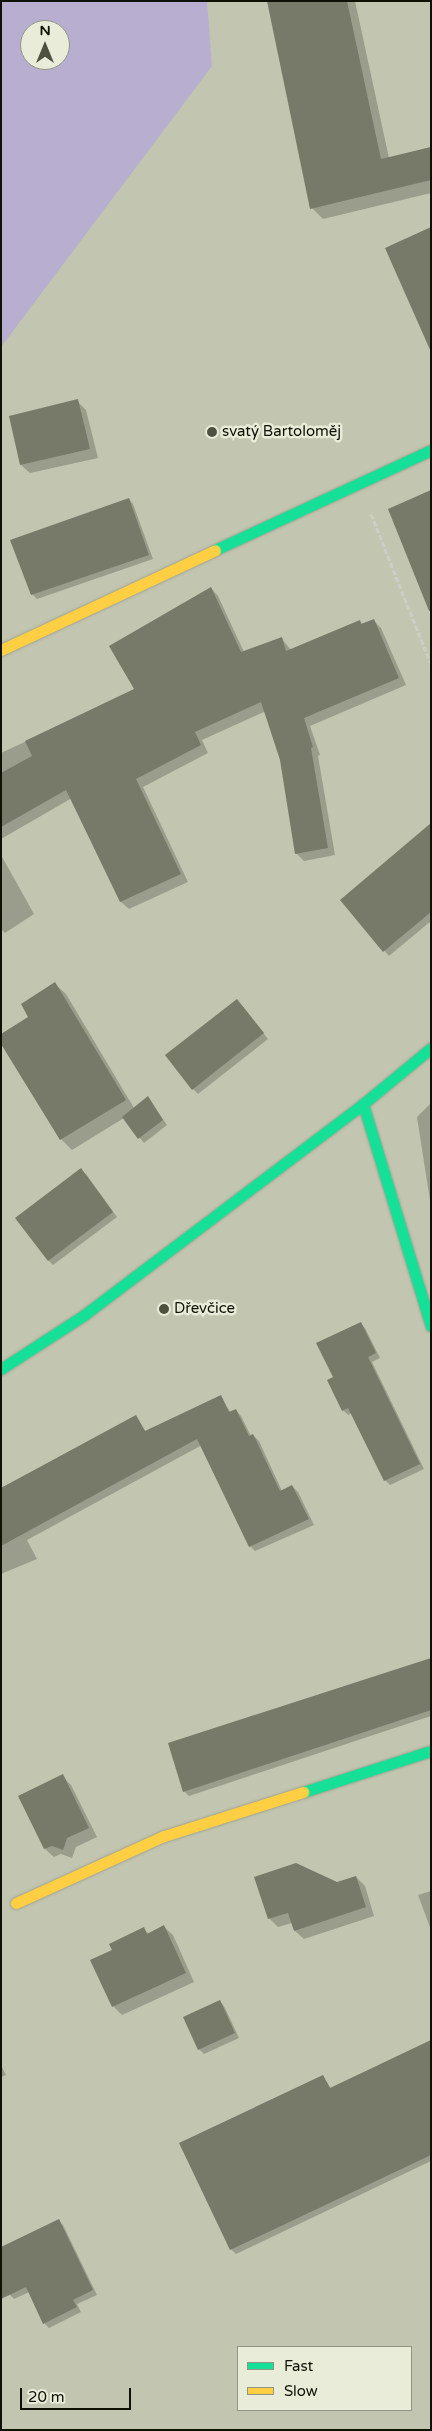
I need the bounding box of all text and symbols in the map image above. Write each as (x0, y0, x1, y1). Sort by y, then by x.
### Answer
north arrow (20, 20, 70, 70)
text: N (39, 22, 51, 39)
place label: svatý Bartoloměj (222, 423, 341, 441)
marker: svatý Bartoloměj (206, 426, 218, 438)
place label: Dřevčice (174, 1300, 235, 1318)
marker: Dřevčice (158, 1303, 170, 1315)
legend (237, 2346, 412, 2411)
text: Fast (284, 2357, 313, 2375)
scale bar (22, 2378, 134, 2410)
text: Slow (284, 2382, 318, 2400)
text: 20 m (28, 2388, 65, 2406)

